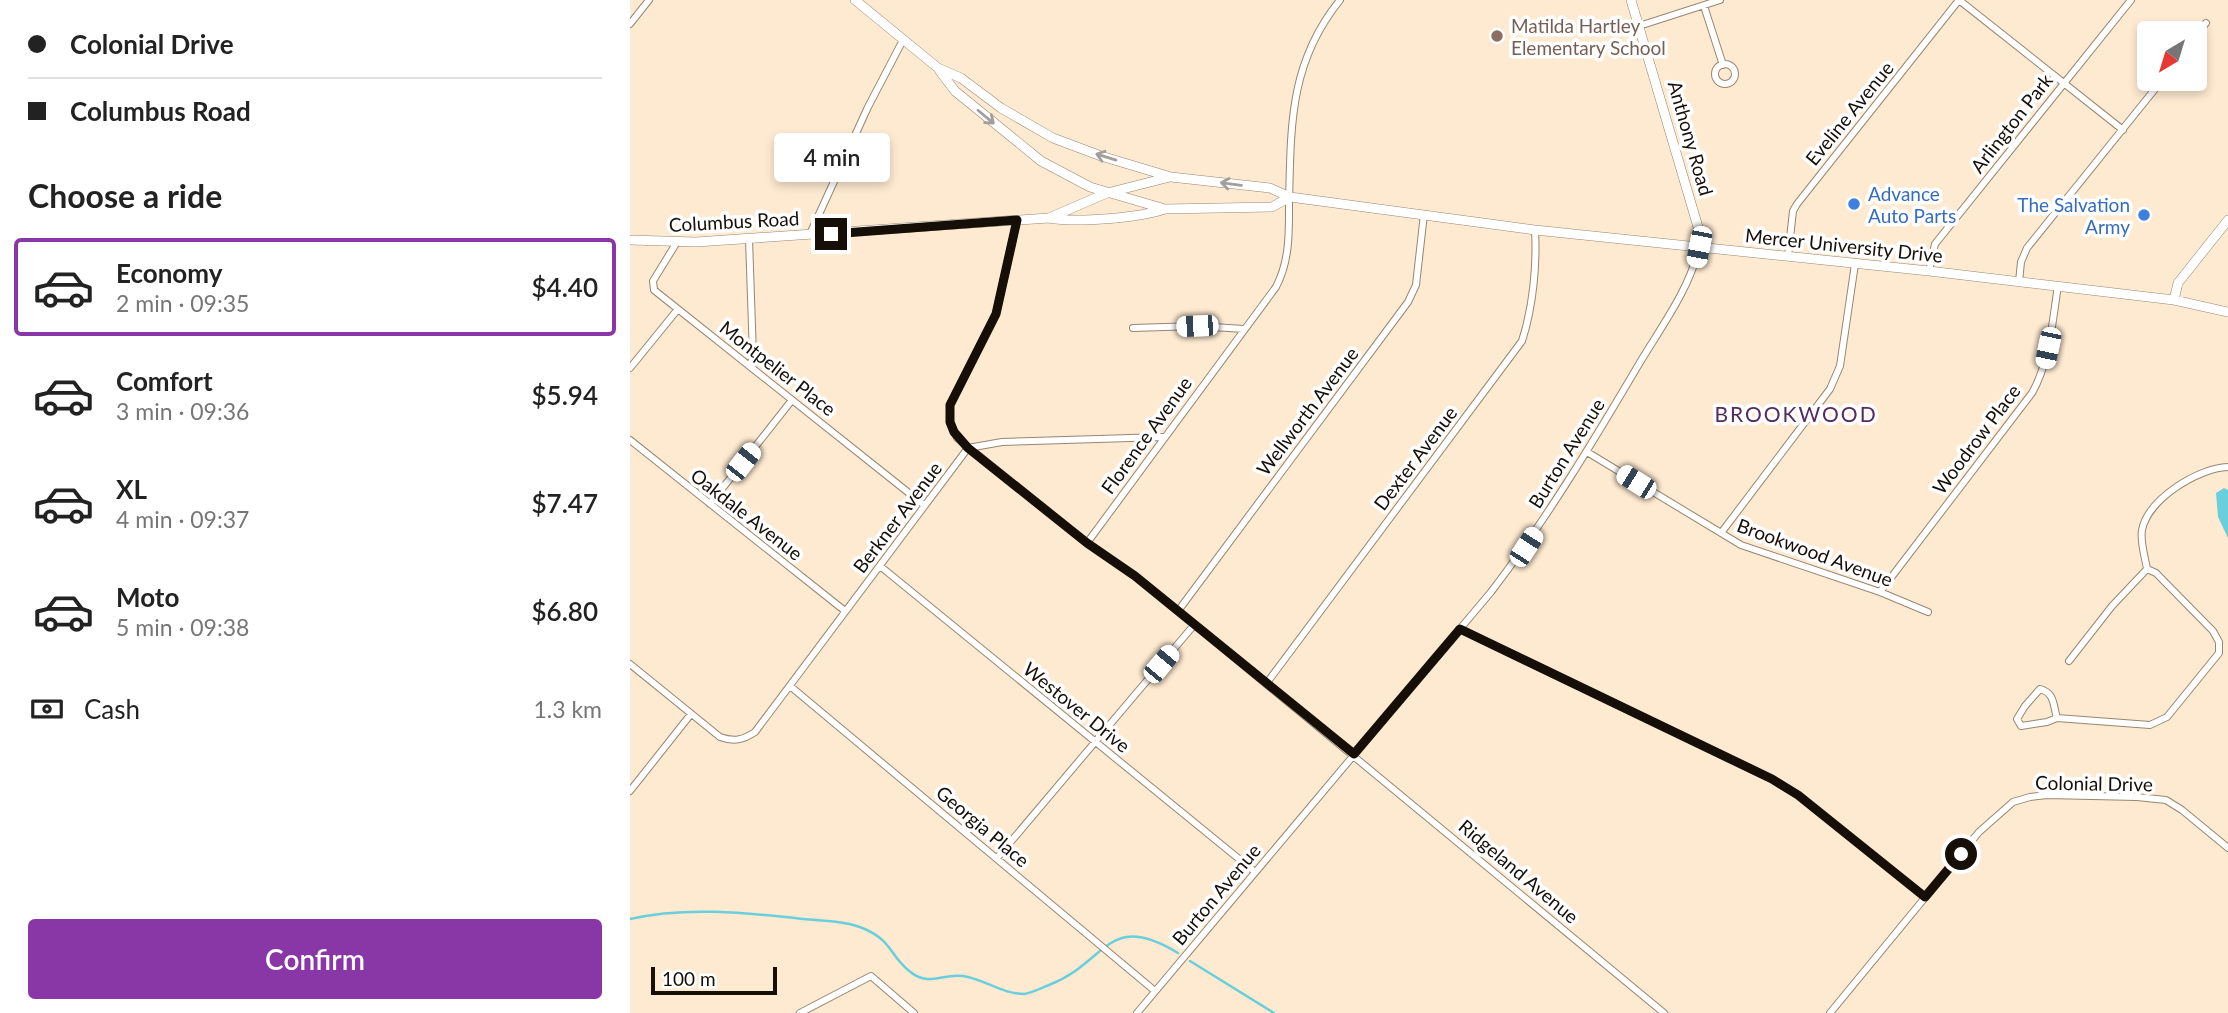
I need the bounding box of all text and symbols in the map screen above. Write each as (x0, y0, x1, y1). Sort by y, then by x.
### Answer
place label: Matilda Hartley Elementary School (1511, 14, 1666, 59)
north arrow (2137, 21, 2207, 91)
map controls (2137, 21, 2207, 91)
text: Colonial Drive (70, 28, 234, 60)
marker: Matilda Hartley Elementary School (1489, 28, 1505, 44)
street label: Eveline Avenue (1800, 56, 1898, 170)
street label: Arlington Park (1965, 69, 2057, 177)
street label: Anthony Road (1664, 78, 1718, 198)
text: Columbus Road (70, 95, 251, 127)
one-way arrow (976, 109, 994, 125)
callout: 4 min (773, 132, 889, 182)
text: 4 min (804, 143, 860, 171)
one-way arrow (1095, 150, 1117, 163)
text: Choose a ride (28, 176, 222, 215)
one-way arrow (1220, 178, 1243, 191)
place label: Advance Auto Parts (1868, 182, 1956, 227)
place label: The Salvation Army (2017, 193, 2130, 238)
marker: Advance Auto Parts (1846, 196, 1862, 212)
street label: Columbus Road (668, 206, 800, 236)
marker: The Salvation Army (2136, 207, 2152, 223)
route end (815, 218, 847, 250)
street label: Mercer University Drive (1744, 223, 1944, 267)
car (1685, 224, 1714, 270)
icon: car (32, 256, 95, 319)
text: Economy (116, 257, 222, 289)
text: $4.40 (532, 271, 598, 303)
text: 2 min · 09:35 (116, 289, 249, 317)
car (1176, 315, 1219, 337)
street label: Montpelier Place (715, 316, 841, 420)
car (2034, 325, 2063, 371)
street label: Wellworth Avenue (1251, 342, 1363, 480)
icon: car (32, 364, 95, 427)
text: Comfort (116, 365, 213, 397)
street label: Florence Avenue (1096, 372, 1196, 498)
text: $5.94 (532, 379, 598, 411)
street label: Woodrow Place (1927, 380, 2025, 498)
street label: Burton Avenue (1523, 394, 1609, 512)
text: 3 min · 09:36 (116, 397, 249, 425)
district label: BROOKWOOD (1714, 401, 1878, 426)
street label: Dexter Avenue (1368, 402, 1462, 514)
car (722, 439, 765, 485)
street label: Berkner Avenue (848, 457, 946, 577)
car (1613, 462, 1660, 502)
street label: Oakdale Avenue (687, 463, 807, 565)
icon: car (32, 472, 95, 535)
text: XL (116, 473, 147, 505)
text: $7.47 (532, 487, 598, 519)
text: 4 min · 09:37 (116, 505, 249, 533)
street label: Brookwood Avenue (1734, 513, 1896, 591)
car (1506, 524, 1547, 570)
icon: car (32, 580, 95, 643)
text: Moto (116, 581, 179, 613)
text: $6.80 (532, 595, 598, 627)
text: 5 min · 09:38 (116, 613, 249, 641)
car (1140, 641, 1183, 687)
street label: Westover Drive (1019, 657, 1135, 757)
icon: cash (28, 690, 66, 728)
text: Cash (84, 693, 140, 725)
text: 1.3 km (533, 695, 602, 723)
street label: Colonial Drive (2035, 770, 2153, 796)
street label: Georgia Place (932, 780, 1034, 872)
street label: Ridgeland Avenue (1455, 814, 1583, 928)
route start (1945, 838, 1977, 870)
street label: Burton Avenue (1167, 839, 1265, 949)
button: Confirm (28, 919, 602, 999)
scale bar (651, 964, 777, 996)
text: 100 m (662, 967, 716, 990)

